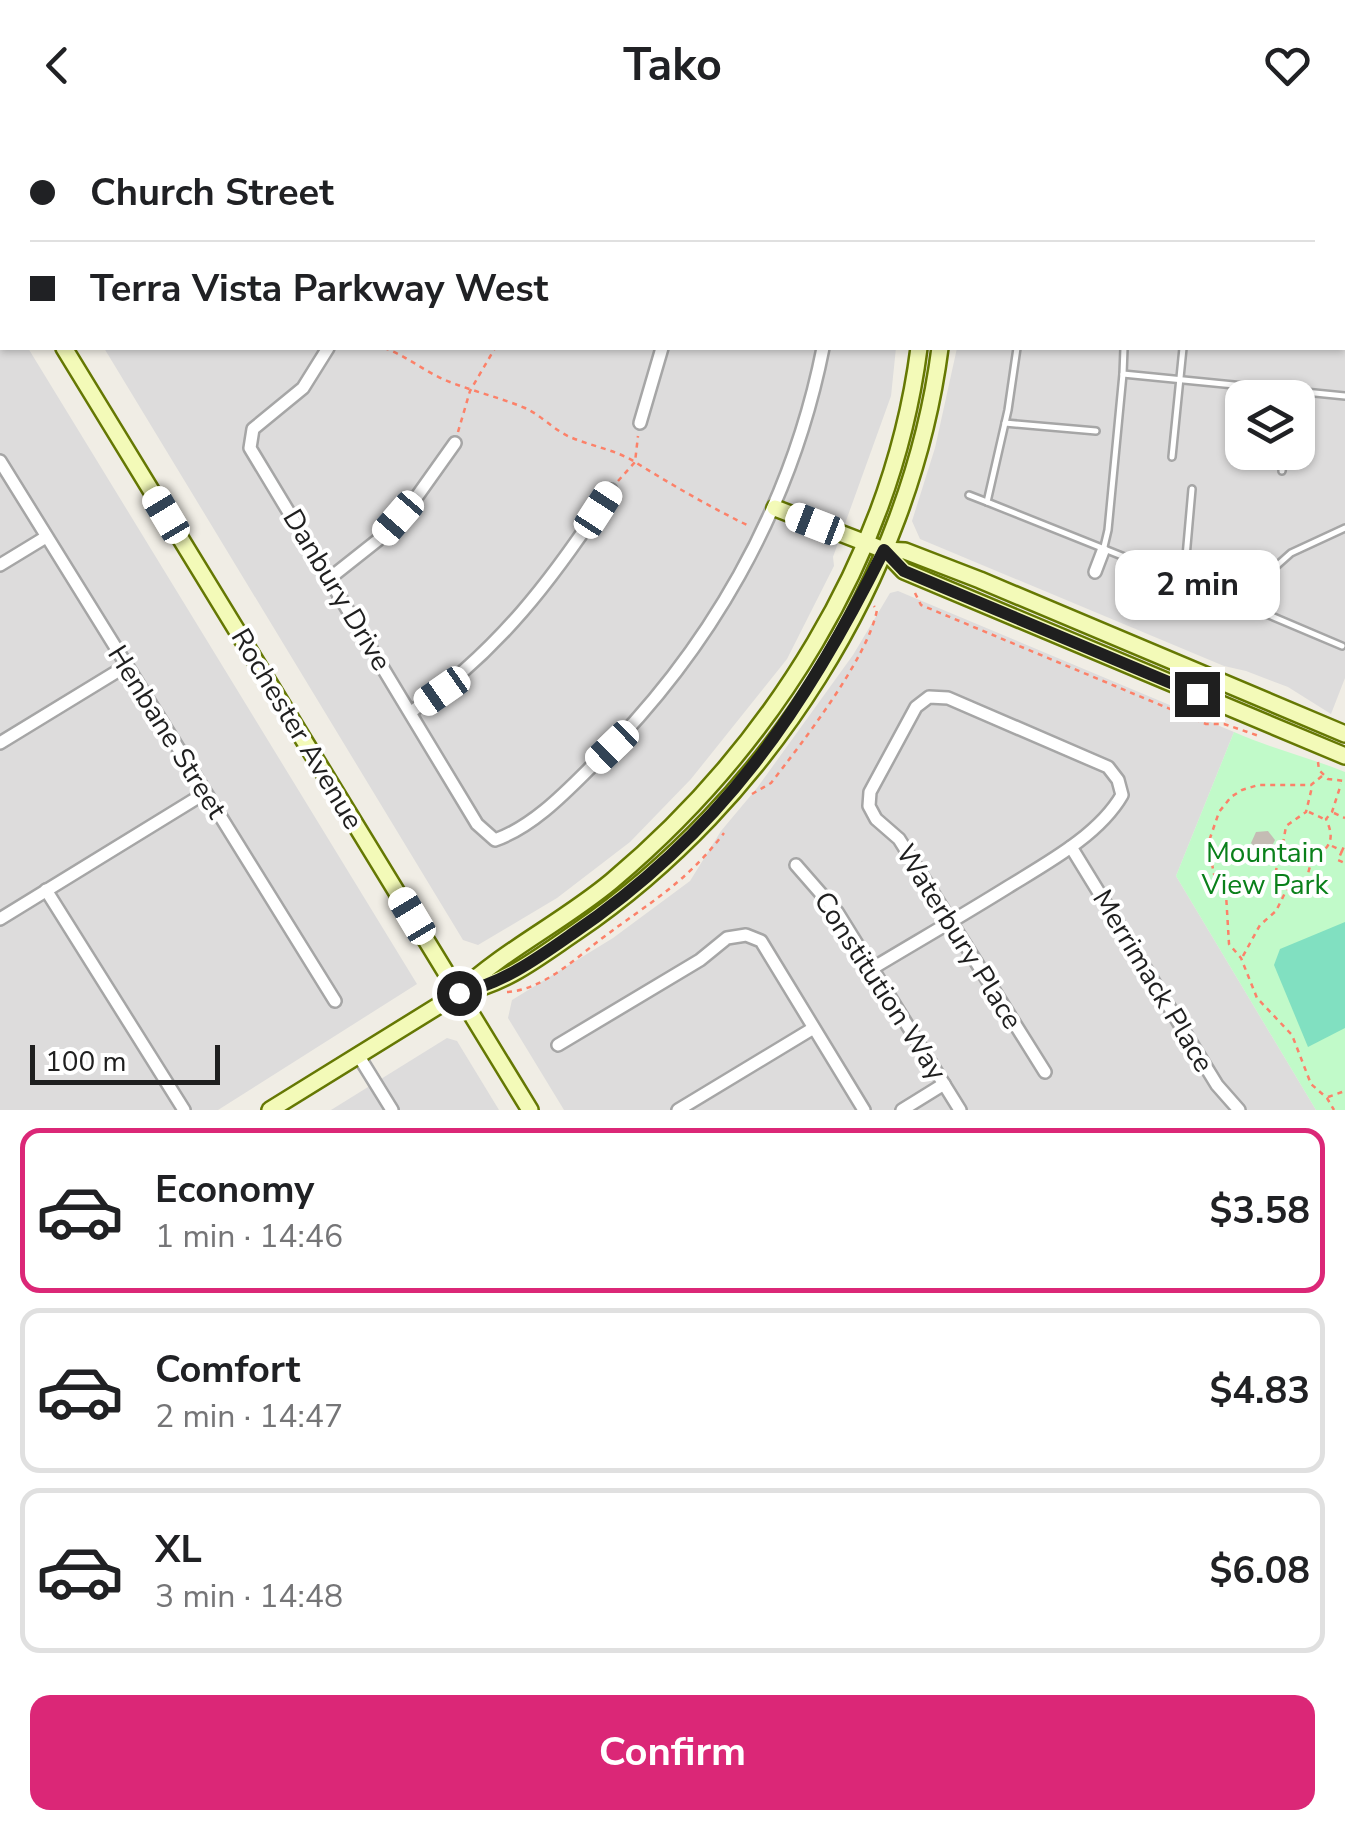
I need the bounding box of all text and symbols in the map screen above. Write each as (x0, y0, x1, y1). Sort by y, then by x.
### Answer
text: Tako (623, 35, 722, 96)
icon: back (30, 38, 85, 93)
icon: heart (1260, 38, 1315, 93)
text: Church Street (90, 167, 334, 218)
text: Terra Vista Parkway West (90, 263, 548, 314)
map controls (1225, 380, 1315, 470)
button: layers (1225, 380, 1315, 470)
car (569, 477, 627, 543)
car (138, 482, 194, 548)
car (367, 486, 429, 550)
car (782, 499, 848, 549)
street label: Danbury Drive (274, 502, 400, 678)
callout: 2 min (1114, 549, 1280, 619)
text: 2 min (1156, 563, 1239, 606)
street label: Rochester Avenue (222, 621, 372, 837)
street label: Henbane Street (99, 638, 236, 826)
car (409, 662, 475, 720)
route end (1175, 672, 1220, 717)
car (580, 715, 644, 779)
park label: Mountain View Park (1200, 834, 1330, 904)
street label: Waterbury Place (887, 837, 1031, 1037)
car (384, 883, 440, 949)
street label: Merrimack Place (1083, 883, 1223, 1079)
street label: Constitution Way (805, 884, 956, 1088)
route start (437, 971, 482, 1016)
scale bar (30, 1040, 220, 1084)
text: 100 m (45, 1043, 127, 1081)
text: Economy (155, 1164, 314, 1215)
icon: car (35, 1166, 125, 1256)
text: $3.58 (1209, 1185, 1310, 1236)
text: 1 min · 14:46 (155, 1215, 343, 1258)
text: Comfort (155, 1344, 300, 1395)
icon: car (35, 1346, 125, 1436)
text: $4.83 (1209, 1365, 1310, 1416)
text: 2 min · 14:47 (155, 1395, 343, 1438)
text: XL (155, 1524, 202, 1575)
icon: car (35, 1526, 125, 1616)
text: $6.08 (1209, 1545, 1310, 1596)
text: 3 min · 14:48 (155, 1575, 343, 1618)
button: Confirm (30, 1695, 1315, 1810)

